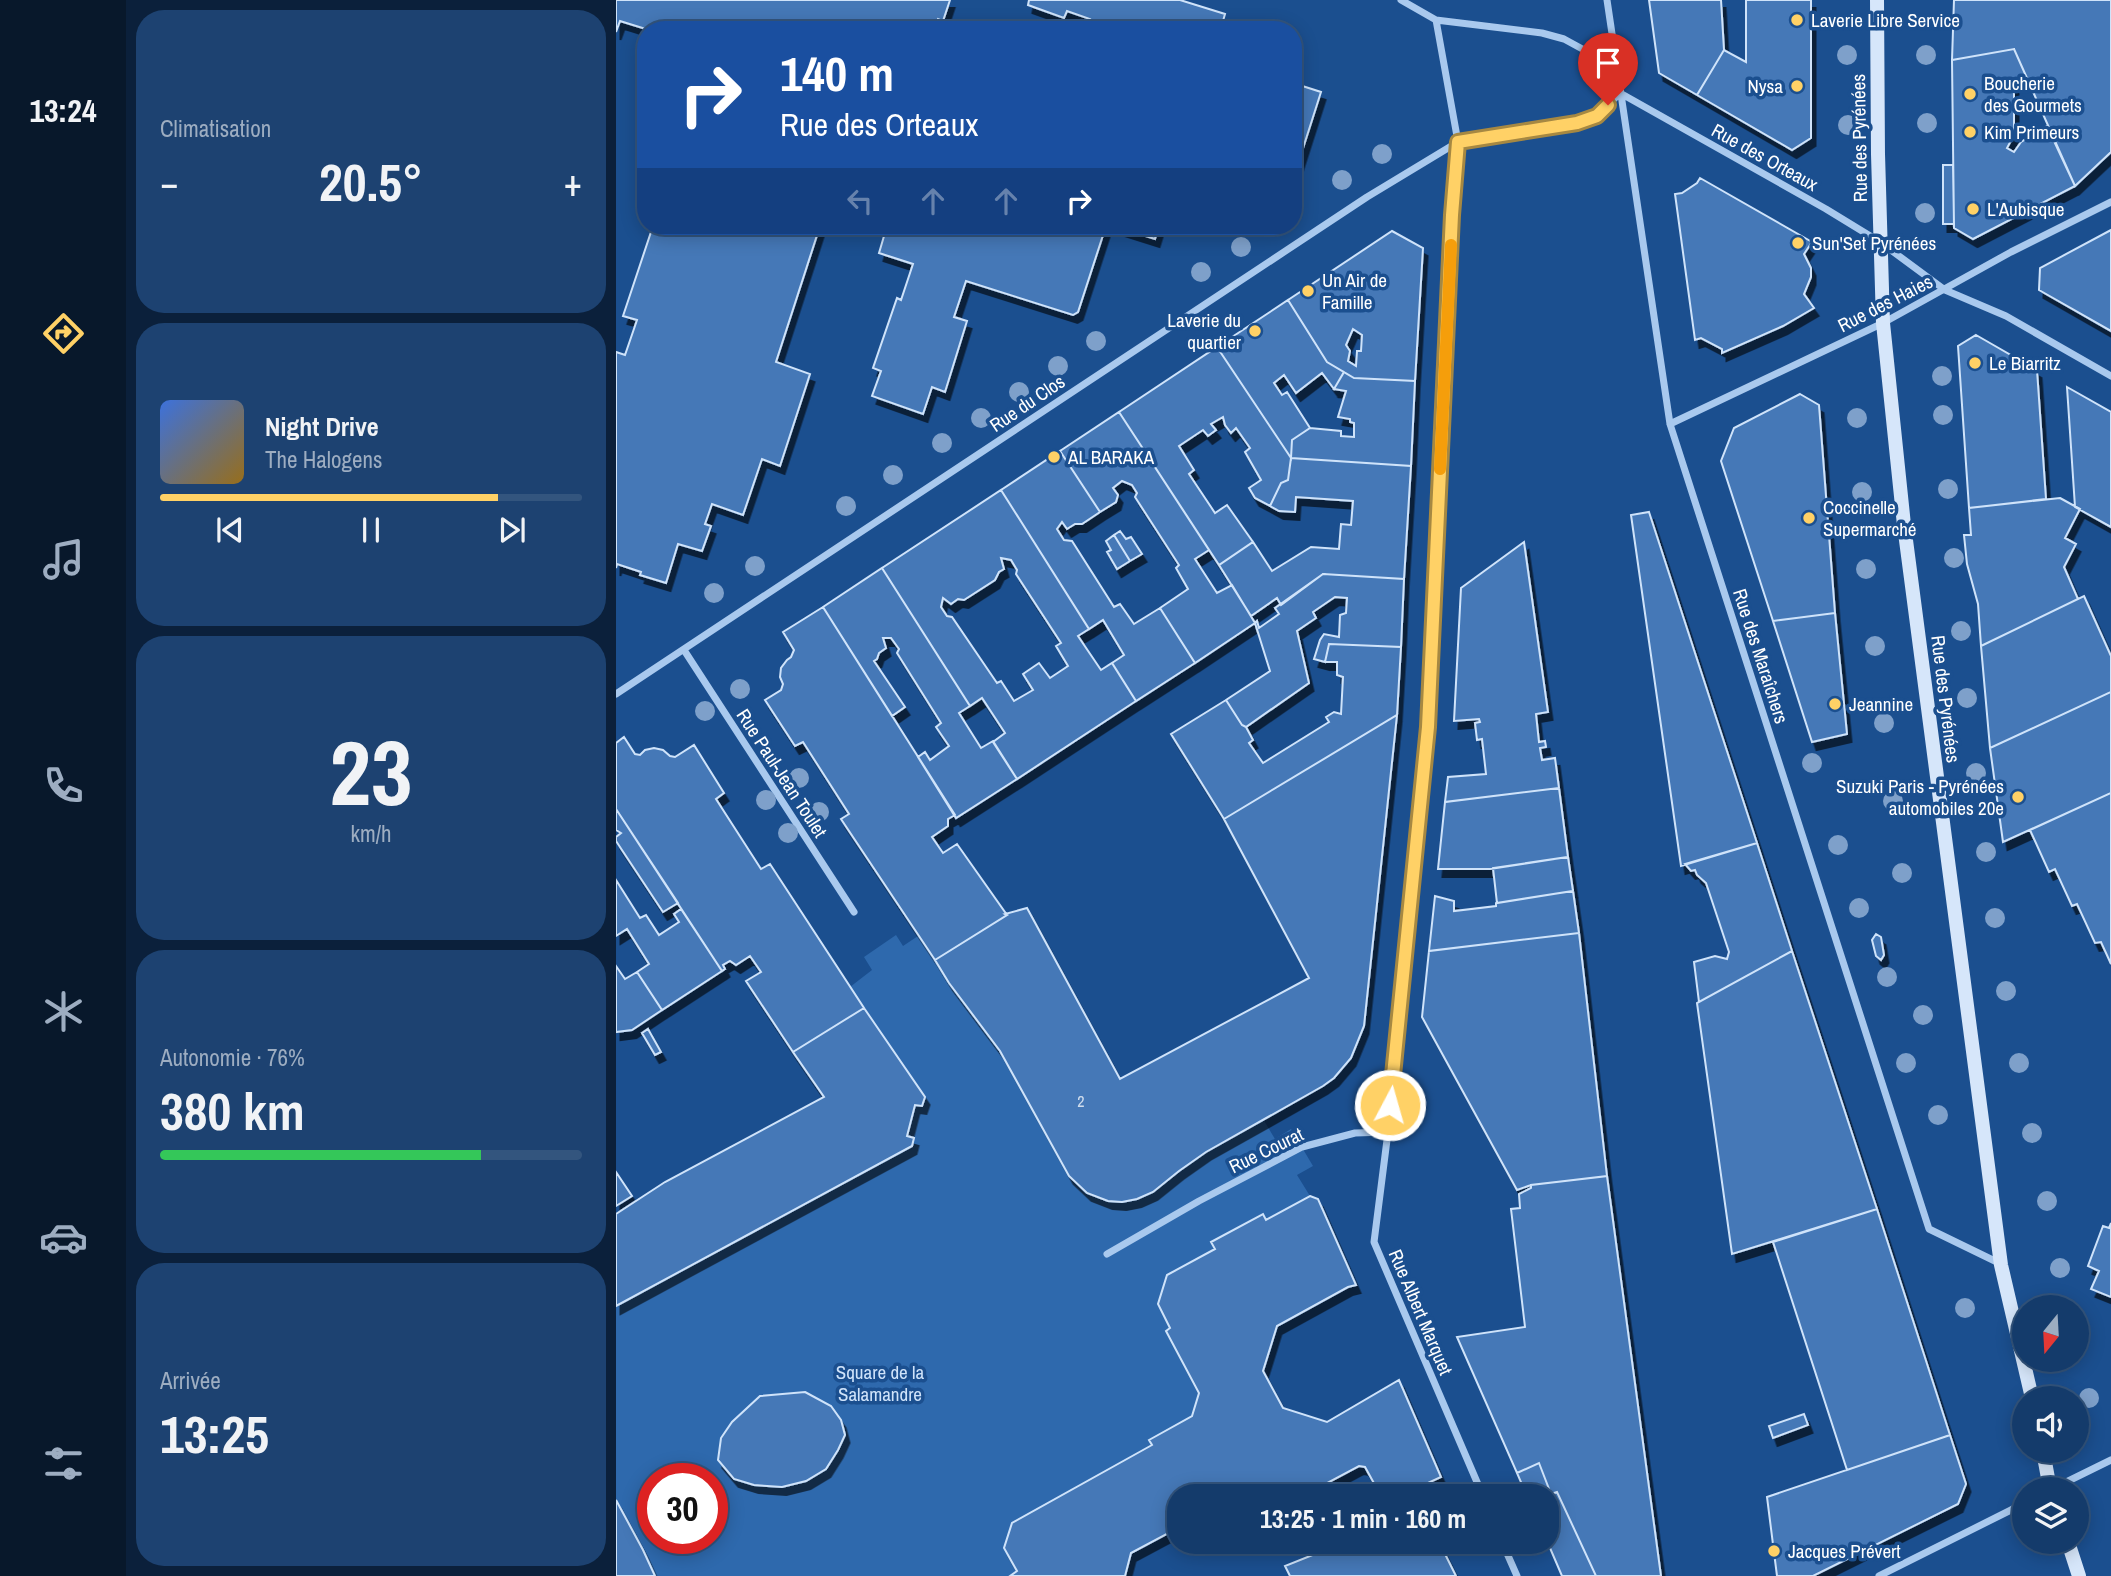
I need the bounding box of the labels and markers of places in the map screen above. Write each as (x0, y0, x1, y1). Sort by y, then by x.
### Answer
place label: Laverie Libre Service (1811, 7, 1960, 33)
marker: Laverie Libre Service (1789, 12, 1805, 28)
pin (1578, 33, 1638, 105)
place label: Boucherie des Gourmets (1984, 70, 2082, 118)
place label: Nysa (1748, 73, 1783, 99)
marker: Nysa (1789, 78, 1805, 94)
marker: Boucherie des Gourmets (1962, 86, 1978, 102)
place label: Kim Primeurs (1984, 119, 2079, 145)
marker: Kim Primeurs (1962, 124, 1978, 140)
place label: L'Aubisque (1987, 196, 2064, 222)
marker: L'Aubisque (1965, 201, 1981, 217)
place label: Sun'Set Pyrénées (1812, 230, 1936, 256)
marker: Sun'Set Pyrénées (1790, 235, 1806, 251)
place label: Un Air de Famille (1322, 267, 1387, 315)
marker: Un Air de Famille (1300, 283, 1316, 299)
place label: Laverie du quartier (1167, 307, 1242, 355)
marker: Laverie du quartier (1247, 323, 1263, 339)
place label: Le Biarritz (1989, 350, 2061, 376)
marker: Le Biarritz (1967, 355, 1983, 371)
place label: AL BARAKA (1067, 444, 1155, 470)
marker: AL BARAKA (1046, 449, 1062, 465)
place label: Coccinelle Supermarché (1823, 494, 1917, 542)
marker: Coccinelle Supermarché (1801, 510, 1817, 526)
place label: Jeannine (1849, 691, 1913, 717)
marker: Jeannine (1827, 696, 1843, 712)
place label: Suzuki Paris - Pyrénées automobiles 20e (1836, 773, 2004, 821)
marker: Suzuki Paris - Pyrénées automobiles 20e (2010, 789, 2026, 805)
place label: Jacques Prévert (1788, 1538, 1901, 1564)
marker: Jacques Prévert (1766, 1543, 1782, 1559)

